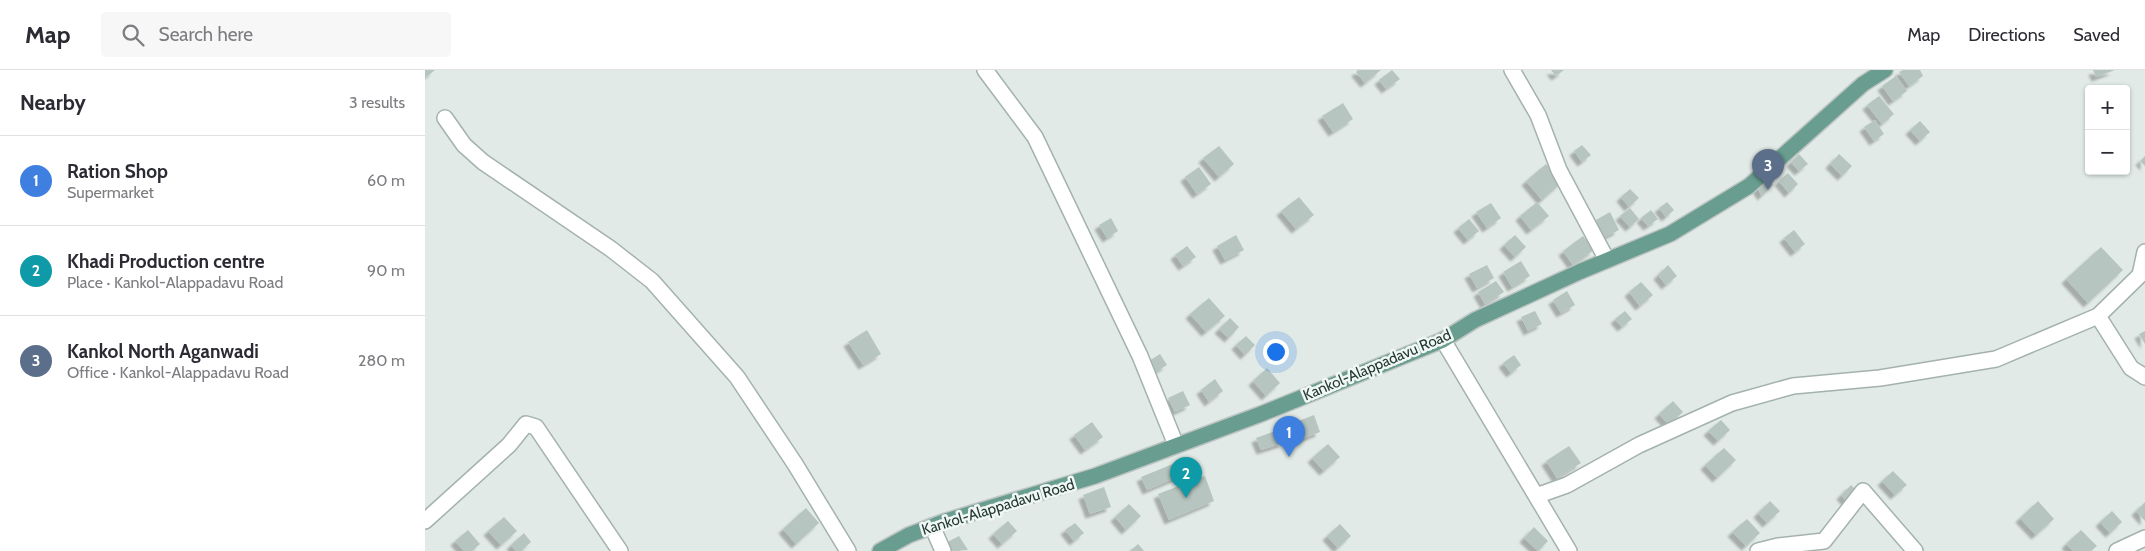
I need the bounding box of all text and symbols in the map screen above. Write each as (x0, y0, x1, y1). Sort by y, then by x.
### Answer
search box (101, 12, 451, 57)
text: Map (25, 20, 71, 49)
icon: search (119, 21, 147, 49)
text: Search here (159, 23, 253, 46)
text: Map (1907, 24, 1940, 46)
text: Directions (1968, 24, 2045, 46)
text: Saved (2073, 24, 2120, 46)
map controls (2085, 85, 2130, 175)
button: + (2085, 85, 2130, 130)
text: Nearby (20, 90, 86, 115)
text: 3 results (349, 93, 405, 112)
button: − (2085, 130, 2130, 175)
pin: 3 (1752, 149, 1784, 190)
text: Ration Shop (67, 160, 168, 183)
text: 1 (33, 171, 39, 190)
text: 60 m (367, 171, 405, 190)
text: Supermarket (67, 183, 154, 202)
text: Khadi Production centre (67, 250, 264, 273)
text: 2 (32, 261, 40, 280)
text: 90 m (367, 261, 405, 280)
text: Place · Kankol-Alappadavu Road (67, 273, 283, 292)
street label: Kankol-Alappadavu Road (1300, 326, 1454, 404)
your location (1263, 339, 1289, 365)
text: Kankol North Aganwadi (67, 340, 259, 363)
text: 3 (32, 351, 40, 370)
text: 280 m (358, 351, 405, 370)
text: Office · Kankol-Alappadavu Road (67, 363, 289, 382)
pin: 1 (1273, 416, 1305, 457)
pin: 2 (1170, 457, 1202, 498)
street label: Kankol-Alappadavu Road (919, 475, 1077, 539)

